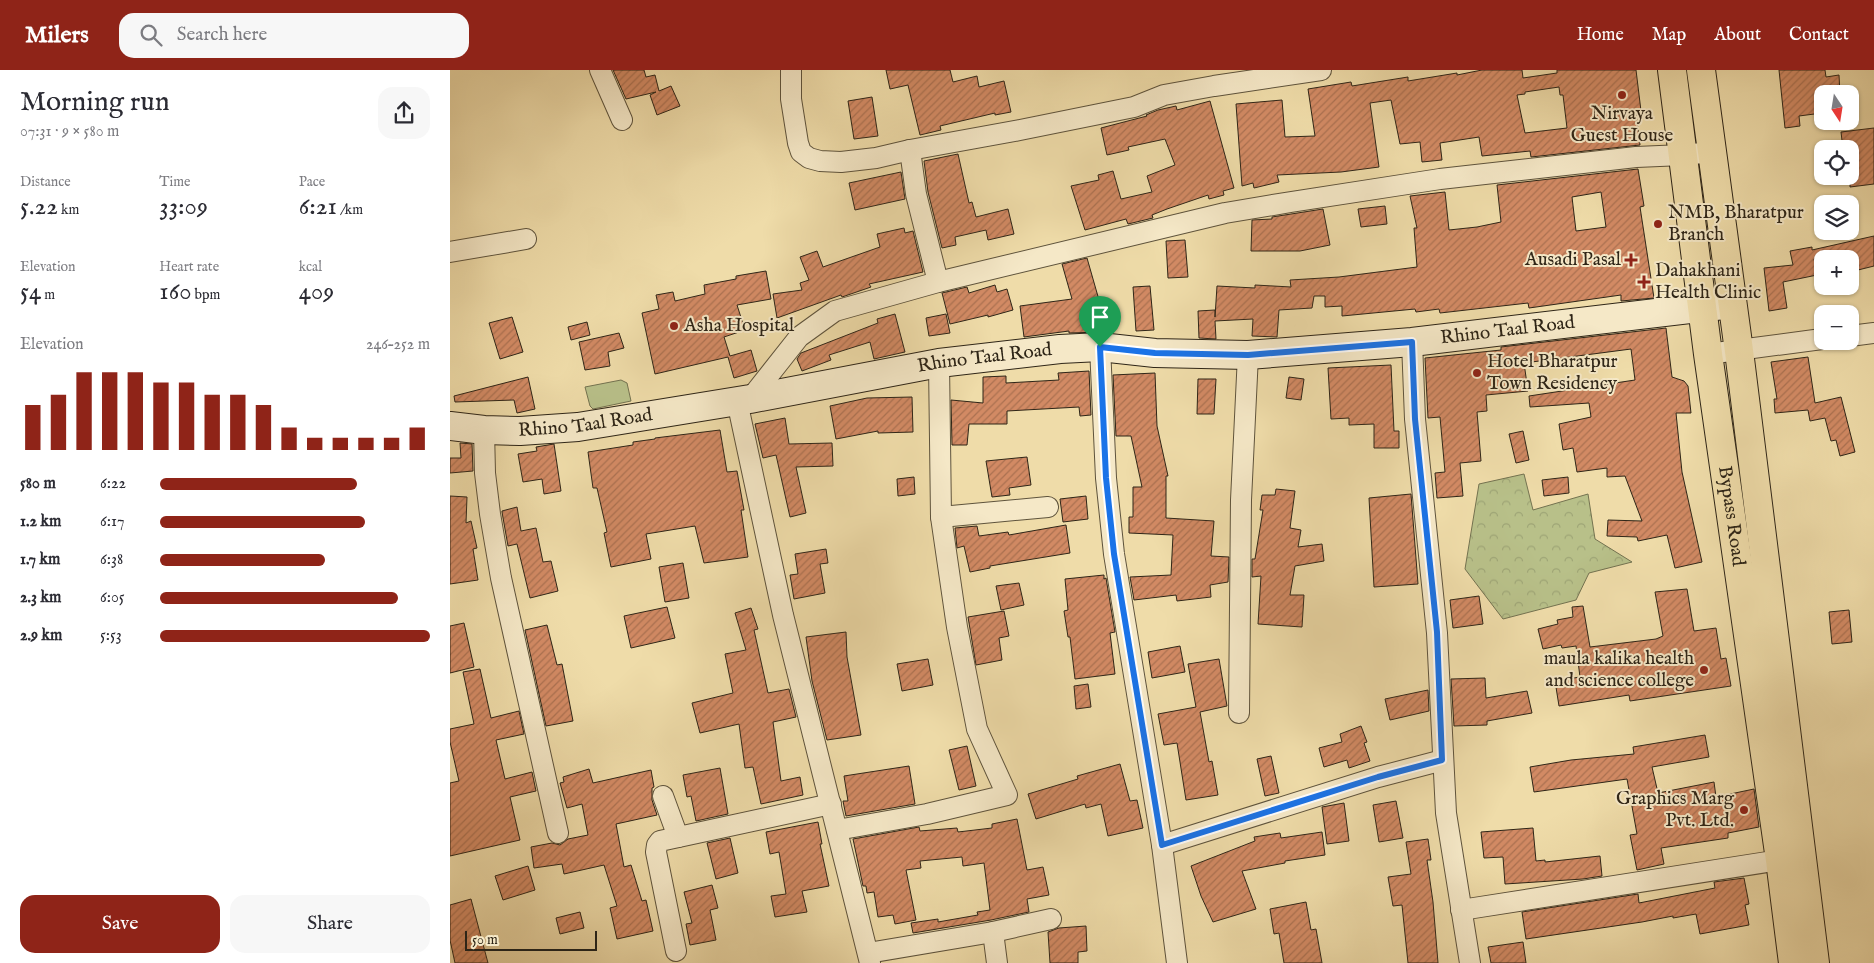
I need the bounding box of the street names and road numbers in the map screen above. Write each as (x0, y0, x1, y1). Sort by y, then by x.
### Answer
street label: Rhino Taal Road (1439, 311, 1577, 351)
street label: Rhino Taal Road (915, 338, 1054, 379)
street label: Rhino Taal Road (517, 403, 655, 443)
street label: Bypass Road (1712, 464, 1750, 569)

